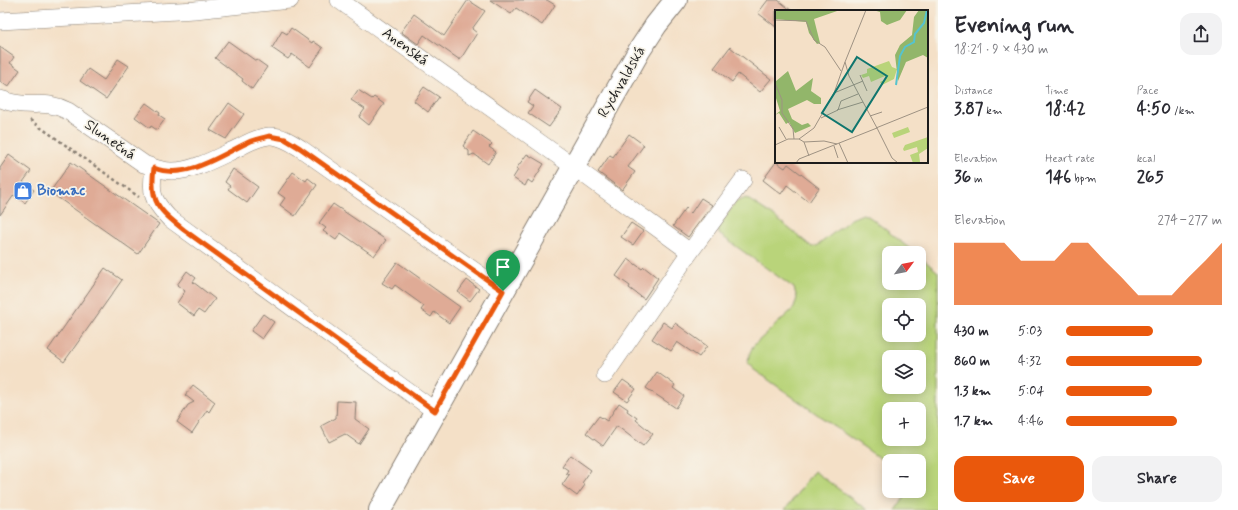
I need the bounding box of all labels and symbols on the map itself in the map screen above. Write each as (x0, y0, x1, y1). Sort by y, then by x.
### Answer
inset map (775, 10, 928, 163)
street label: Anenská (378, 23, 432, 71)
street label: Rychvaldská (593, 43, 651, 121)
street label: Slunečná (80, 115, 140, 165)
shop icon: Biomac (12, 180, 34, 202)
place label: Biomac (37, 181, 85, 201)
north arrow (882, 246, 926, 290)
pin (486, 250, 520, 291)

